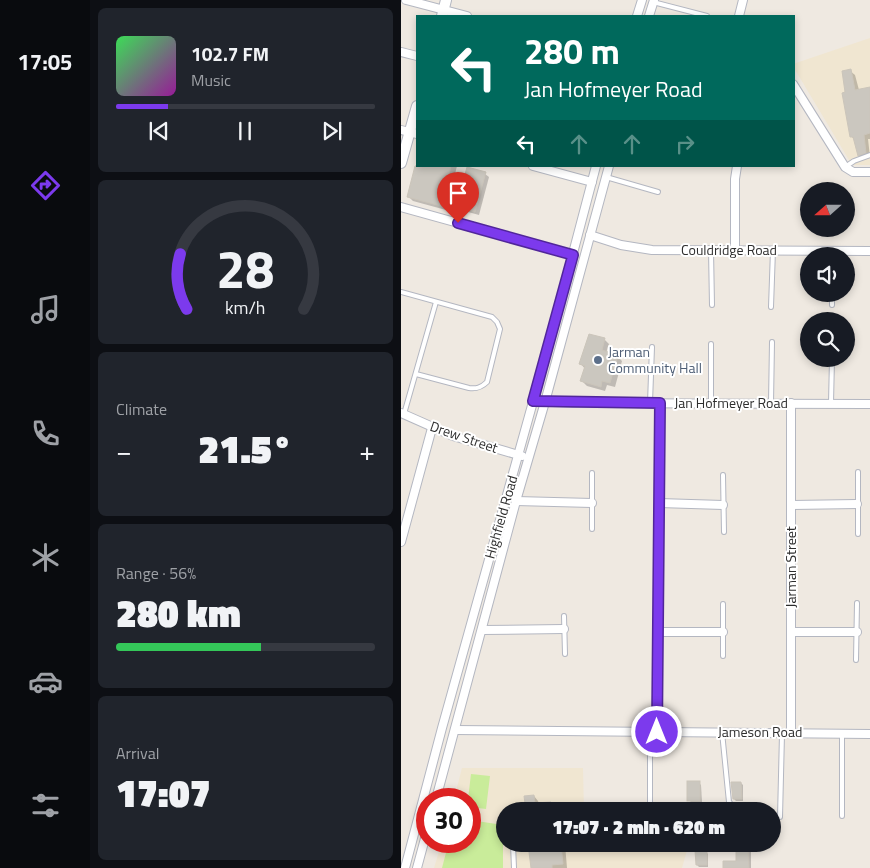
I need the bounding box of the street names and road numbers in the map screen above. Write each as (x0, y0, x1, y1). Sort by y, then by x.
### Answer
street label: Couldridge Road (681, 239, 777, 260)
street label: Jan Hofmeyer Road (674, 392, 788, 413)
street label: Drew Street (427, 415, 501, 458)
street label: Highfield Road (479, 473, 522, 561)
street label: Jarman Street (780, 526, 801, 608)
street label: Jameson Road (718, 721, 802, 742)

